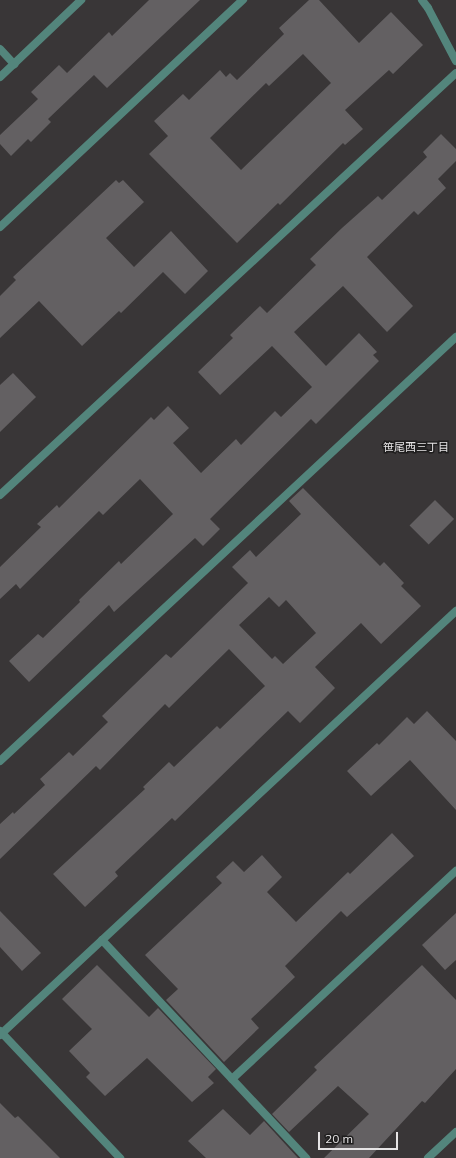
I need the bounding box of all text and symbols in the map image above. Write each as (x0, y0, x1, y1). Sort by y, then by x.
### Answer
district label: 笹尾西三丁目 (383, 440, 449, 454)
scale bar (320, 1124, 400, 1150)
text: 20 m (325, 1131, 353, 1146)

